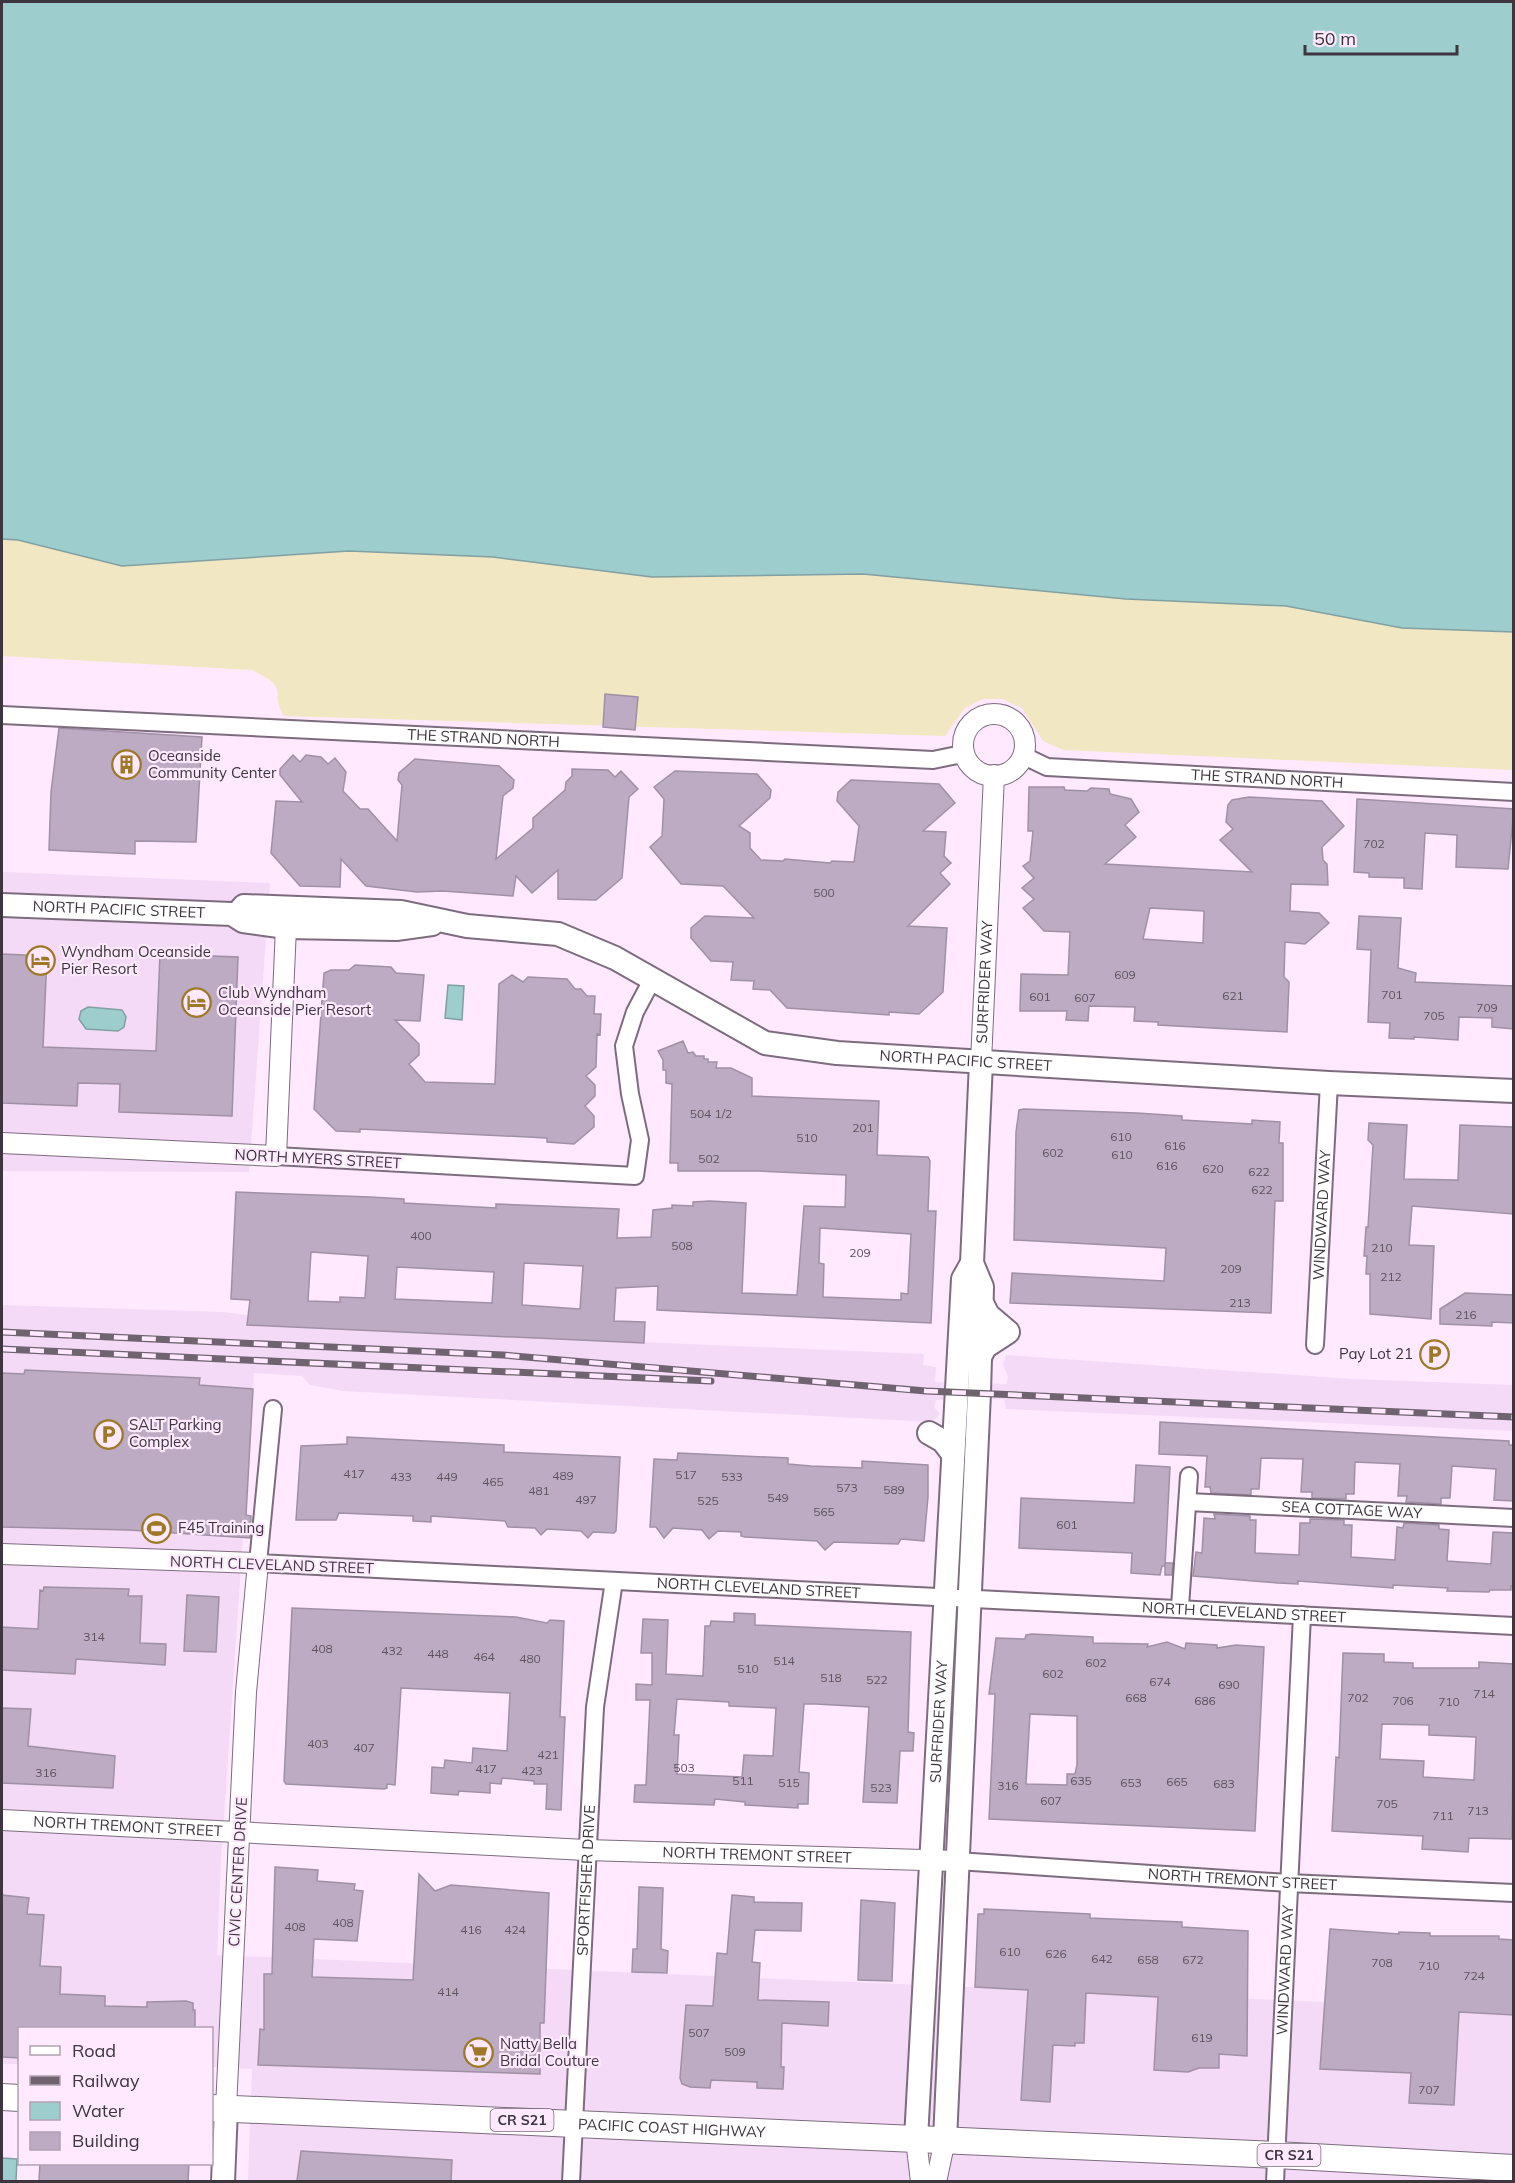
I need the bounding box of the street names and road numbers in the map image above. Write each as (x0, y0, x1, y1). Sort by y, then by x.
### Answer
street label: THE STRAND NORTH (407, 725, 560, 751)
street label: THE STRAND NORTH (1191, 765, 1344, 792)
street label: NORTH PACIFIC STREET (32, 896, 206, 922)
street label: SURFRIDER WAY (972, 919, 996, 1044)
street label: NORTH PACIFIC STREET (879, 1046, 1053, 1075)
street label: NORTH MYERS STREET (234, 1145, 402, 1172)
street label: WINDWARD WAY (1308, 1149, 1334, 1281)
street label: SEA COTTAGE WAY (1281, 1497, 1423, 1523)
street label: NORTH CLEVELAND STREET (170, 1551, 374, 1578)
street label: NORTH CLEVELAND STREET (656, 1573, 861, 1602)
street label: NORTH CLEVELAND STREET (1142, 1597, 1347, 1627)
street label: SURFRIDER WAY (925, 1659, 951, 1783)
street label: CIVIC CENTER DRIVE (224, 1796, 251, 1947)
street label: SPORTFISHER DRIVE (572, 1804, 599, 1956)
street label: NORTH TREMONT STREET (33, 1812, 223, 1840)
street label: NORTH TREMONT STREET (662, 1842, 852, 1867)
street label: NORTH TREMONT STREET (1147, 1864, 1337, 1894)
street label: WINDWARD WAY (1272, 1904, 1297, 2036)
road number: CR S21 (490, 2109, 554, 2131)
street label: PACIFIC COAST HIGHWAY (577, 2114, 767, 2141)
road number: CR S21 (1258, 2144, 1320, 2166)

